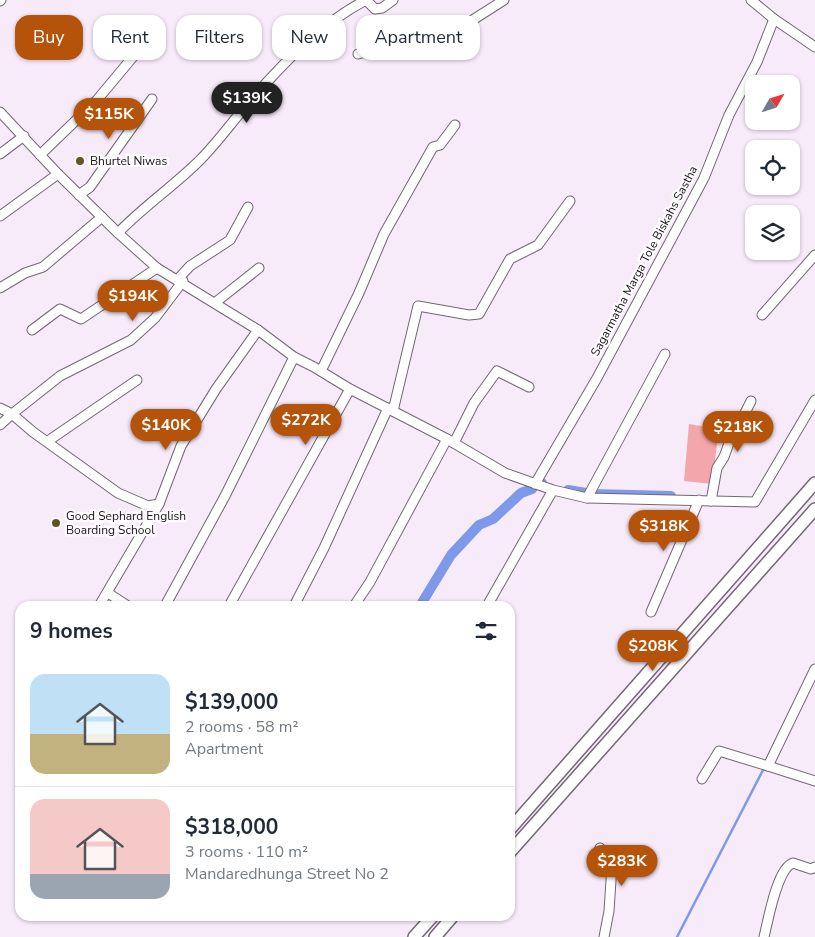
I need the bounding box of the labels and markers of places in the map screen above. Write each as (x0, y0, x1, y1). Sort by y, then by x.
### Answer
pin: $139K (212, 82, 282, 124)
pin: $115K (74, 98, 144, 140)
place label: Bhurtel Niwas (90, 153, 167, 169)
marker: Bhurtel Niwas (74, 155, 86, 167)
pin: $194K (98, 280, 168, 322)
pin: $272K (271, 404, 341, 446)
pin: $140K (131, 408, 201, 451)
pin: $218K (703, 410, 773, 453)
place label: Good Sephard English Boarding School (66, 508, 186, 538)
pin: $318K (629, 510, 699, 552)
marker: Good Sephard English Boarding School (50, 517, 62, 529)
pin: $208K (618, 630, 688, 672)
pin: $283K (587, 844, 657, 887)

